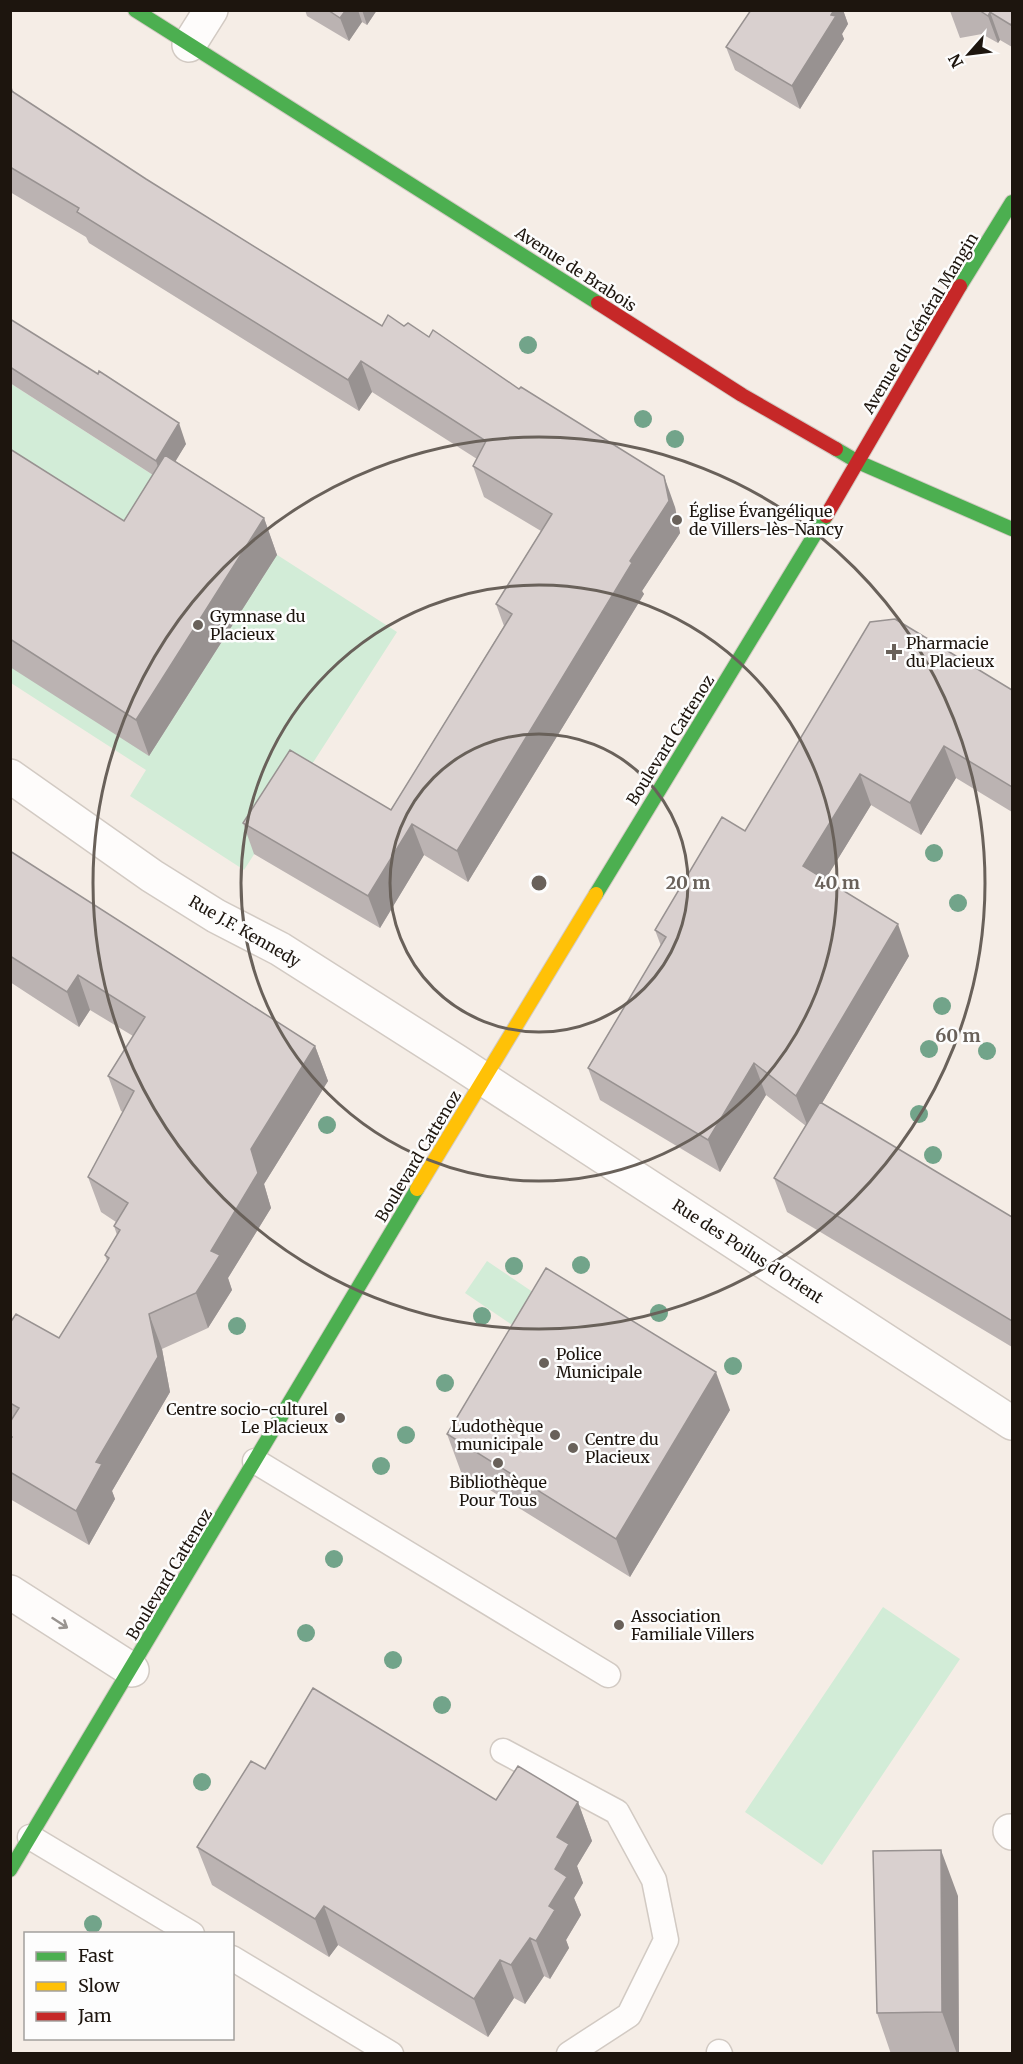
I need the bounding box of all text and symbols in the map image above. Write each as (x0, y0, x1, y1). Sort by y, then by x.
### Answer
north arrow (939, 24, 999, 84)
text: N (944, 50, 968, 71)
street label: Avenue de Brabois (511, 222, 640, 316)
street label: Avenue du Général Mangin (857, 229, 982, 418)
place label: Église Évangélique de Villers-lès-Nancy (689, 501, 844, 539)
marker: Église Évangélique de Villers-lès-Nancy (670, 513, 684, 527)
place label: Gymnase du Placieux (210, 606, 306, 644)
marker: Gymnase du Placieux (191, 618, 205, 632)
place label: Pharmacie du Placieux (906, 633, 995, 671)
marker: Pharmacie du Placieux (887, 645, 901, 659)
street label: Boulevard Cattenoz (622, 671, 718, 809)
text: 20 m (666, 871, 710, 894)
text: 40 m (814, 871, 860, 894)
centre of rings (529, 873, 549, 893)
street label: Rue J.F. Kennedy (186, 891, 305, 971)
text: 60 m (935, 1024, 981, 1047)
street label: Boulevard Cattenoz (371, 1086, 465, 1225)
street label: Rue des Poilus d'Orient (669, 1195, 828, 1308)
place label: Police Municipale (556, 1344, 642, 1382)
marker: Police Municipale (537, 1356, 551, 1370)
place label: Centre socio-culturel Le Placieux (166, 1399, 328, 1437)
marker: Centre socio-culturel Le Placieux (333, 1411, 347, 1425)
place label: Ludothèque municipale (451, 1416, 543, 1454)
marker: Ludothèque municipale (548, 1428, 562, 1442)
place label: Centre du Placieux (585, 1429, 659, 1467)
marker: Centre du Placieux (566, 1441, 580, 1455)
marker: Bibliothèque Pour Tous (491, 1456, 505, 1470)
place label: Bibliothèque Pour Tous (449, 1472, 547, 1510)
street label: Boulevard Cattenoz (122, 1504, 216, 1643)
place label: Association Familiale Villers (630, 1606, 755, 1644)
one-way arrow (51, 1617, 68, 1630)
marker: Association Familiale Villers (612, 1618, 626, 1632)
legend (24, 1932, 234, 2040)
text: Fast (78, 1944, 114, 1967)
text: Slow (78, 1974, 121, 1997)
text: Jam (77, 2004, 112, 2027)

